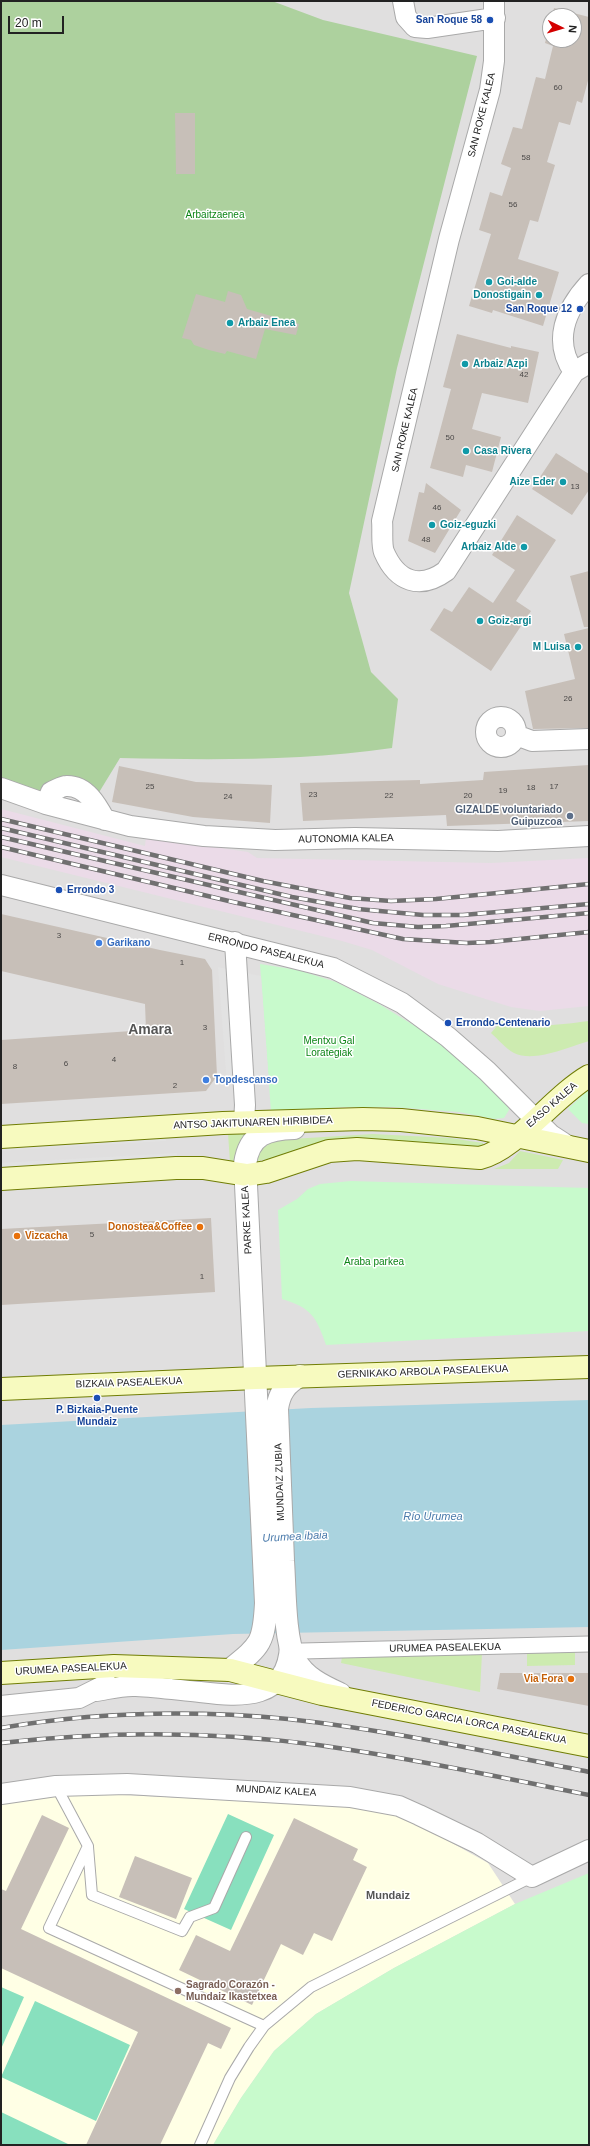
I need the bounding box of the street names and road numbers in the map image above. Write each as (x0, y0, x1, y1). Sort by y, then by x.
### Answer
street label: SAN ROKE KALEA (466, 71, 498, 159)
street label: SAN ROKE KALEA (389, 386, 421, 474)
street label: AUTONOMIA KALEA (298, 832, 394, 846)
street label: ERRONDO PASEALEKUA (207, 931, 325, 971)
street label: EASO KALEA (524, 1080, 580, 1130)
street label: ANTSO JAKITUNAREN HIRIBIDEA (173, 1114, 333, 1132)
street label: PARKE KALEA (239, 1186, 255, 1254)
street label: GERNIKAKO ARBOLA PASEALEKUA (337, 1363, 509, 1381)
street label: BIZKAIA PASEALEKUA (76, 1375, 182, 1391)
street label: MUNDAIZ ZUBIA (273, 1443, 287, 1521)
street label: URUMEA PASEALEKUA (389, 1641, 501, 1655)
street label: URUMEA PASEALEKUA (15, 1660, 127, 1678)
street label: FEDERICO GARCIA LORCA PASEALEKUA (371, 1697, 567, 1747)
street label: MUNDAIZ KALEA (235, 1783, 317, 1799)

